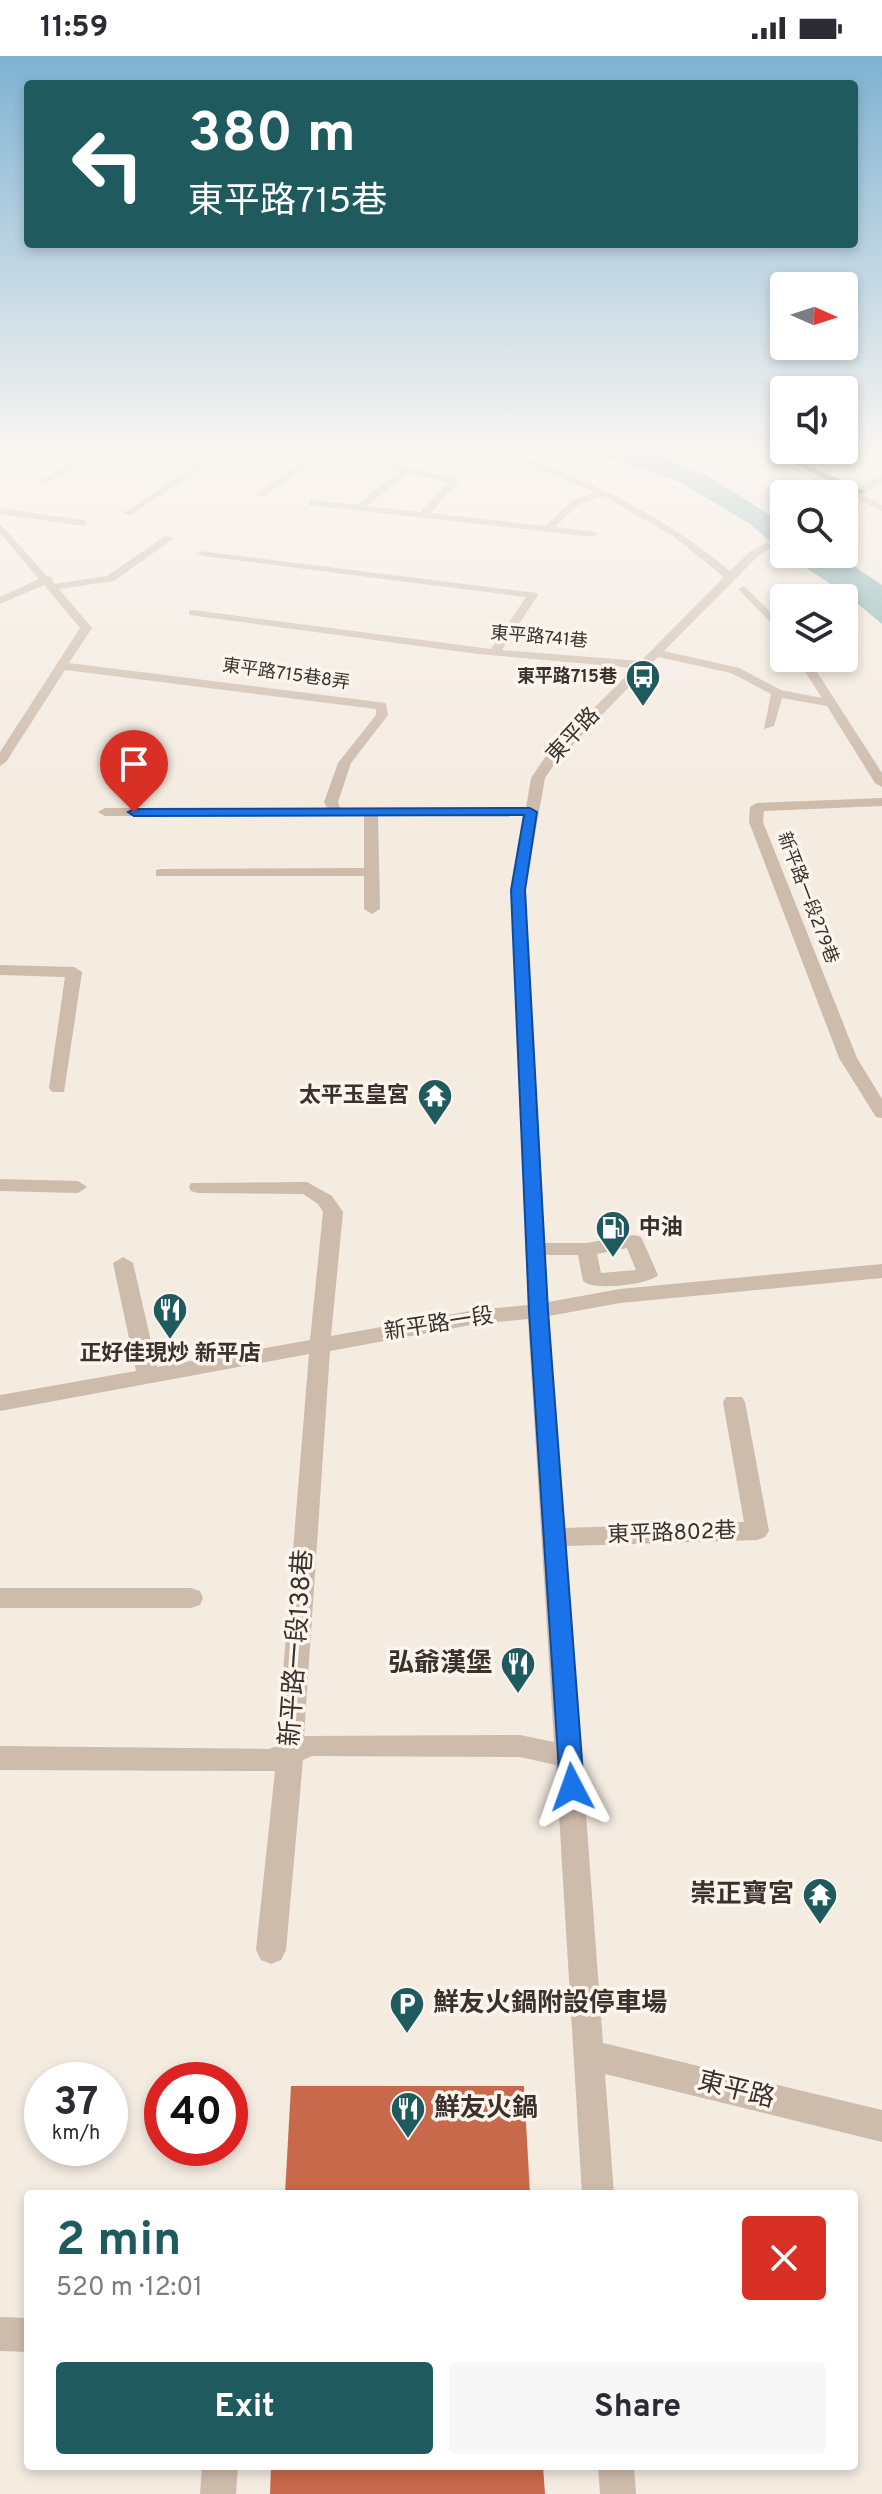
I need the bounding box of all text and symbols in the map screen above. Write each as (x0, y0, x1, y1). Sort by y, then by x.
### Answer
text: 11:59 (40, 10, 108, 47)
text: 380 m (188, 101, 356, 171)
icon: left (56, 112, 160, 216)
text: 東平路715巷 (188, 180, 387, 226)
north arrow (770, 272, 858, 360)
map controls (770, 272, 858, 672)
button: sound (770, 376, 858, 464)
button: search (770, 480, 858, 568)
button: layers (770, 584, 858, 672)
street label: 東平路741巷 (489, 622, 589, 654)
street label: 東平路715巷8弄 (221, 655, 351, 695)
bus stop icon: 東平路715巷 (624, 658, 662, 708)
place label: 東平路715巷 (517, 666, 617, 689)
street label: 東平路 (542, 703, 606, 769)
pin (100, 730, 168, 812)
icon: arrive (112, 742, 156, 786)
street label: 新平路一段279巷 (771, 829, 843, 967)
temple icon: 太平玉皇宮 (416, 1077, 454, 1127)
place label: 太平玉皇宮 (299, 1082, 409, 1110)
fuel station icon: 中油 (594, 1209, 632, 1259)
place label: 中油 (639, 1215, 683, 1242)
restaurant icon: 正好佳現炒 新平店 (151, 1291, 189, 1341)
street label: 新平路一段 (383, 1303, 495, 1347)
place label: 正好佳現炒 新平店 (79, 1341, 261, 1368)
street label: 東平路802巷 (607, 1518, 737, 1550)
street label: 新平路一段138巷 (275, 1548, 321, 1748)
restaurant icon: 弘爺漢堡 (499, 1645, 537, 1695)
place label: 弘爺漢堡 (388, 1648, 492, 1681)
position arrow (530, 1745, 614, 1829)
temple icon: 崇正寶宮 (801, 1876, 839, 1926)
place label: 崇正寶宮 (690, 1879, 794, 1912)
parking icon: 鮮友火鍋附設停車場 (388, 1985, 426, 2035)
place label: 鮮友火鍋附設停車場 (433, 1988, 667, 2021)
speed limit sign: 40 (144, 2062, 248, 2166)
street label: 東平路 (694, 2066, 778, 2116)
text: 37 (54, 2079, 98, 2129)
restaurant icon: 鮮友火鍋 (389, 2090, 427, 2140)
place label: 鮮友火鍋 (434, 2093, 538, 2126)
text: km/h (52, 2121, 100, 2147)
text: 2 min (56, 2212, 181, 2272)
button: close (742, 2216, 826, 2300)
text: 520 m · 12:01 (56, 2272, 203, 2305)
button: Exit (56, 2362, 433, 2454)
button: Share (449, 2362, 826, 2454)

